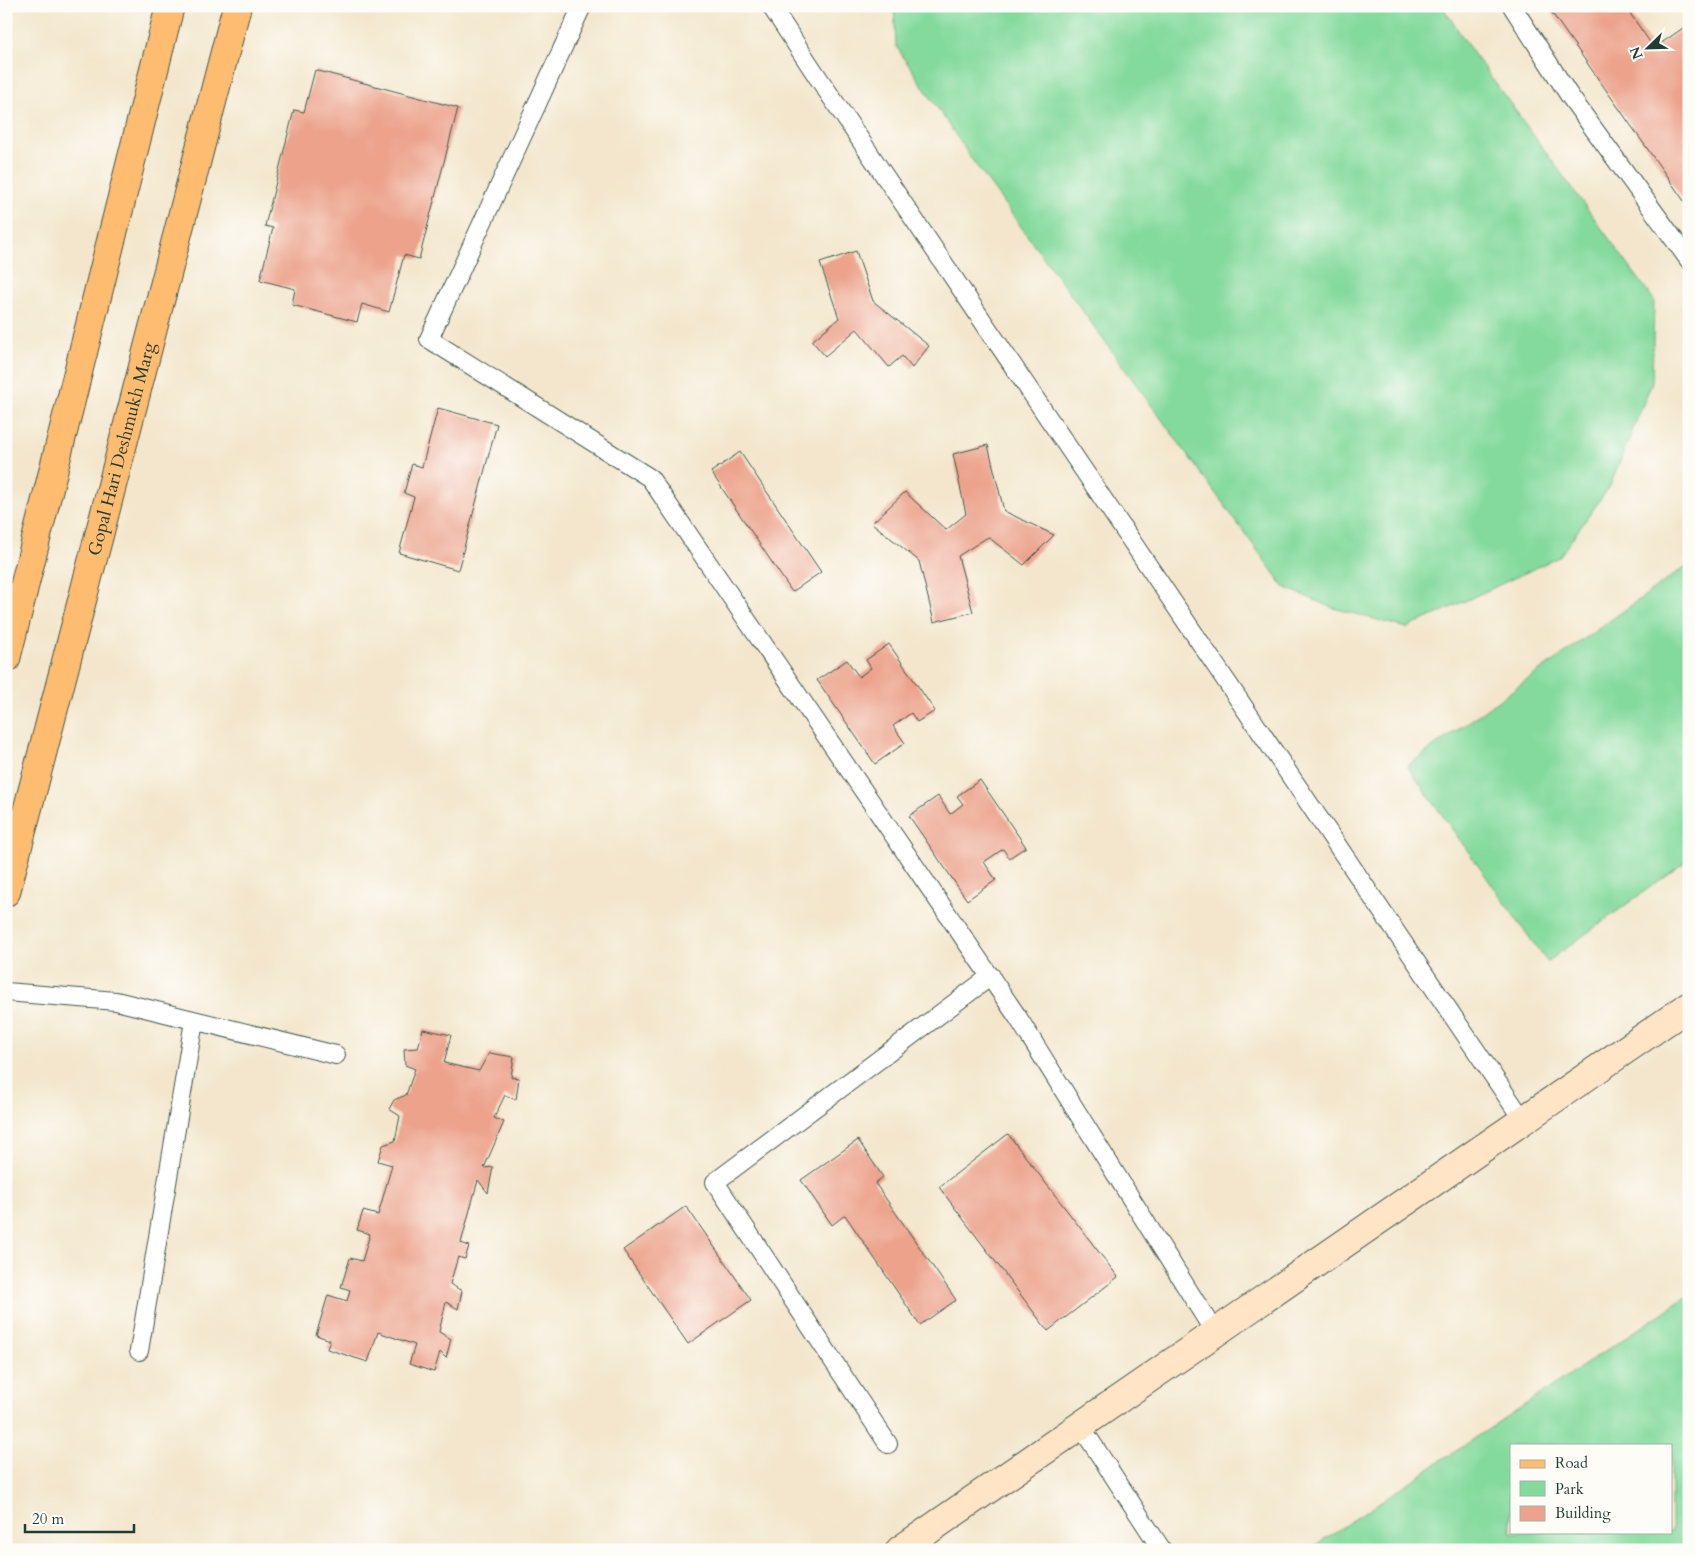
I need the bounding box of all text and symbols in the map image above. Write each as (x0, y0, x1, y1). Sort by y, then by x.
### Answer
north arrow (1622, 22, 1672, 72)
text: N (1625, 44, 1648, 62)
street label: Gopal Hari Deshmukh Marg (82, 338, 162, 558)
legend (1510, 1444, 1672, 1534)
text: Road (1555, 1453, 1588, 1473)
text: Park (1555, 1479, 1584, 1499)
scale bar (25, 1501, 134, 1533)
text: Building (1555, 1503, 1611, 1523)
text: 20 m (32, 1509, 64, 1529)

